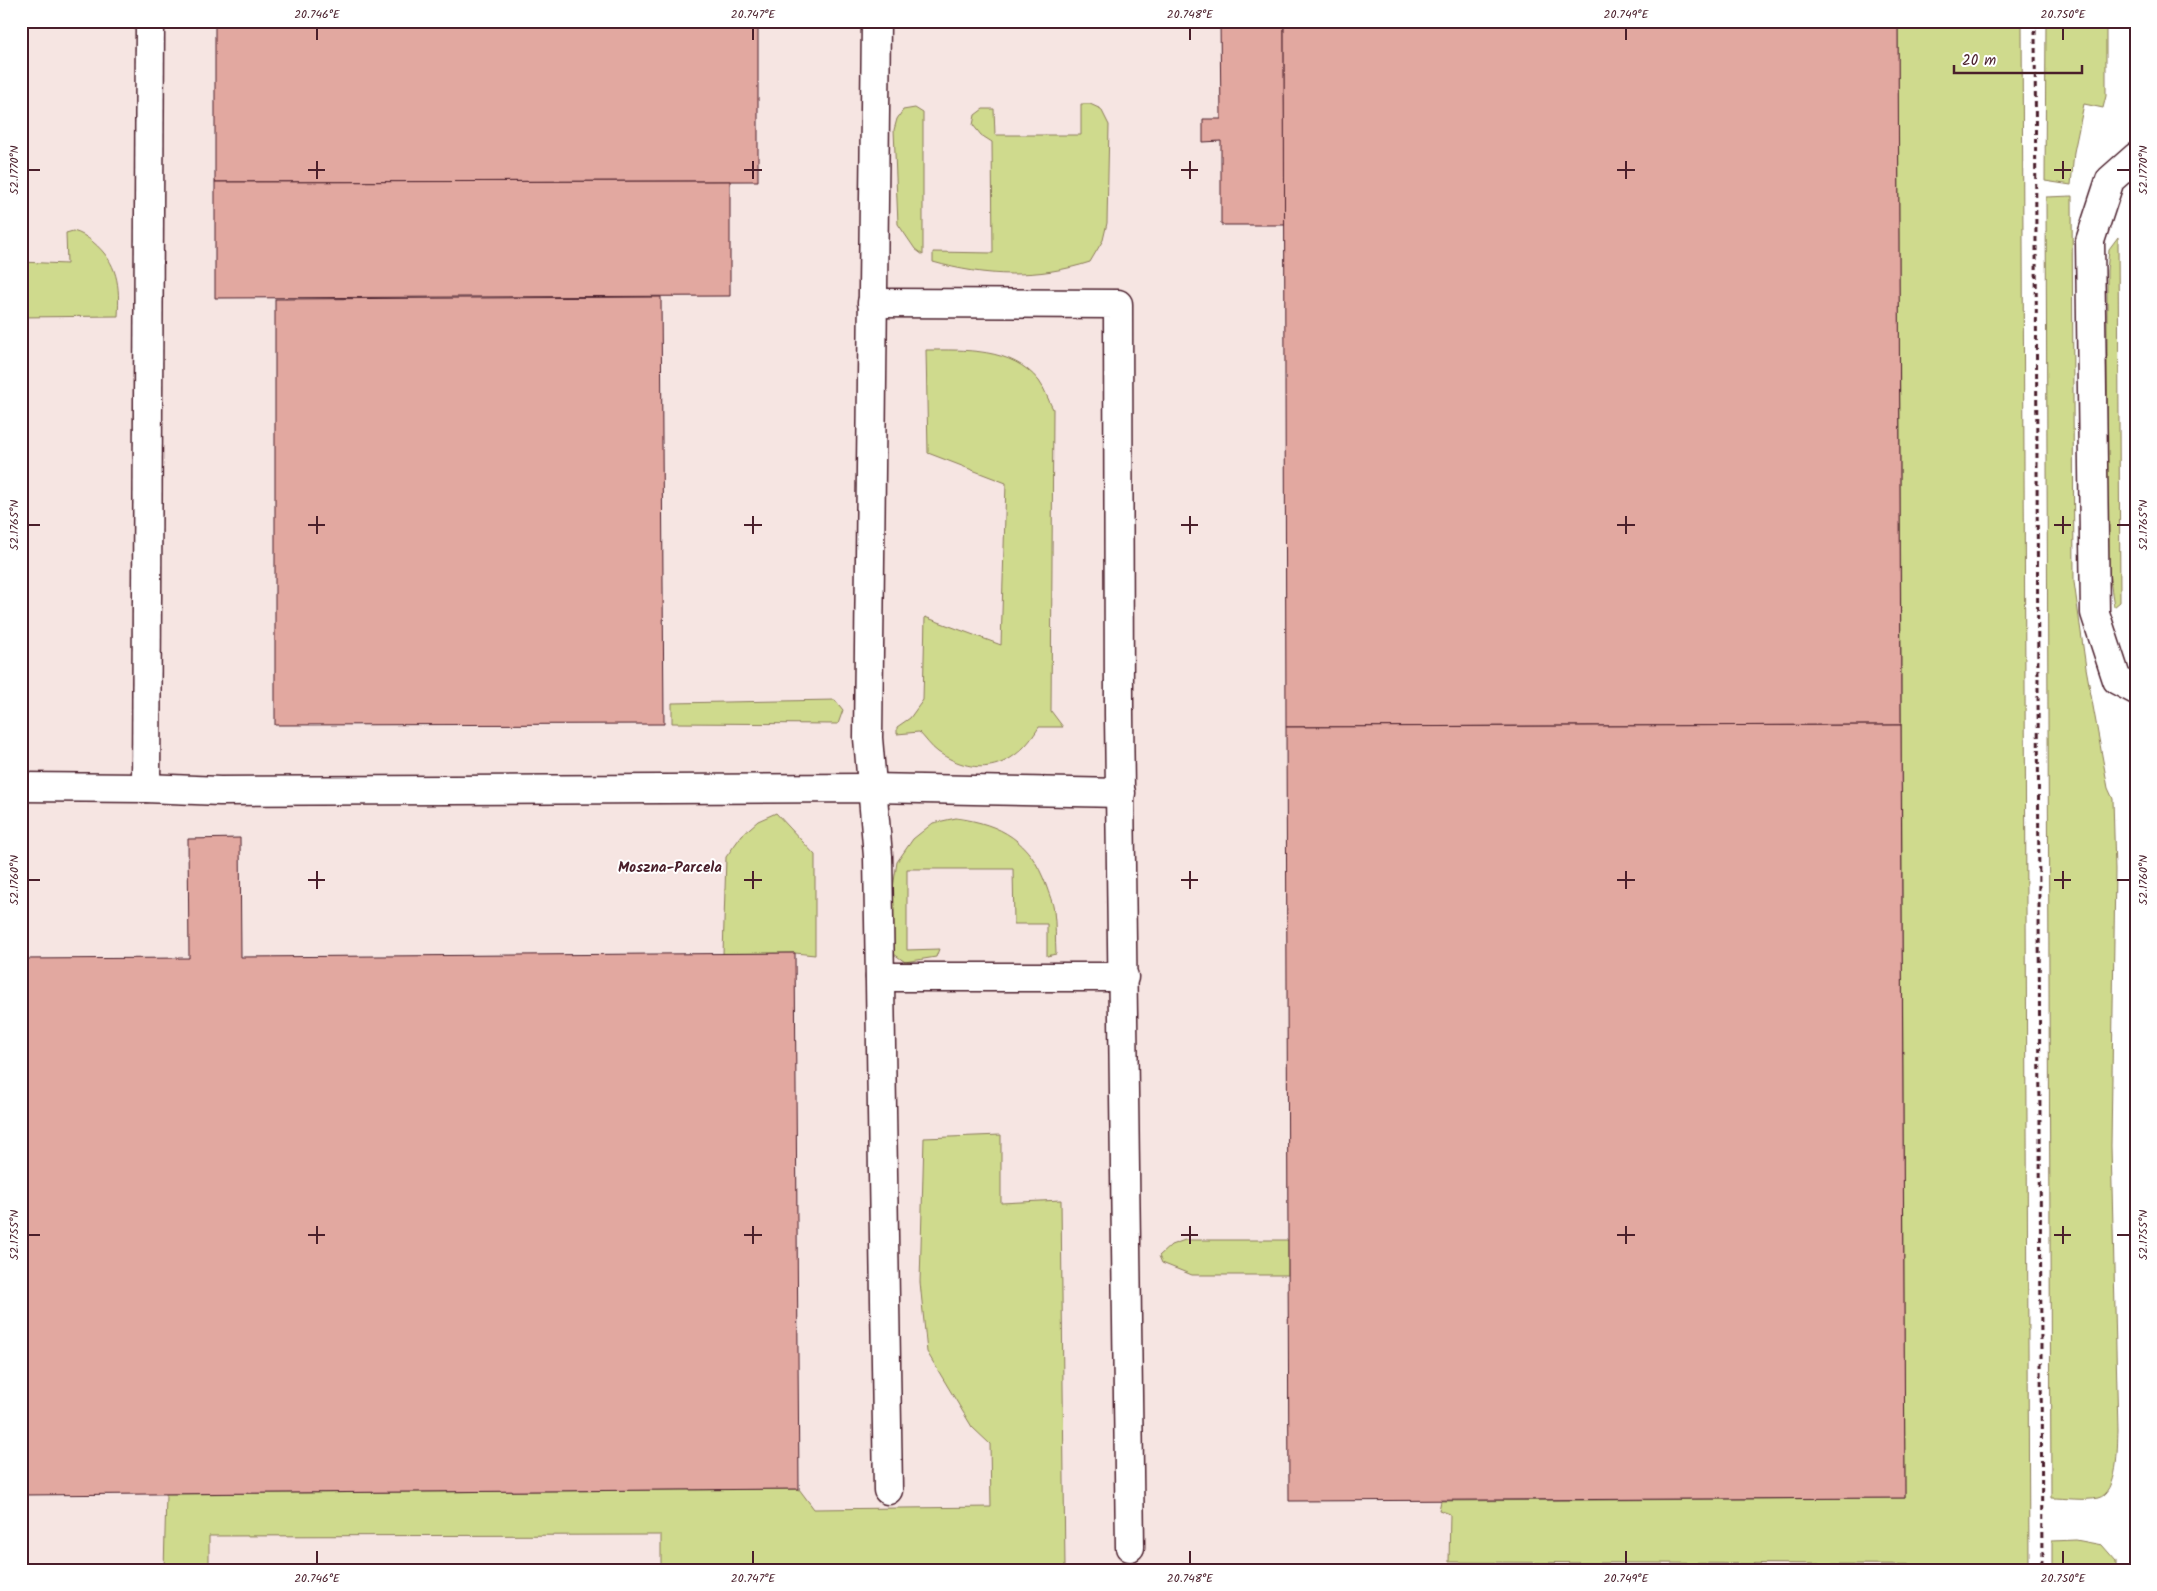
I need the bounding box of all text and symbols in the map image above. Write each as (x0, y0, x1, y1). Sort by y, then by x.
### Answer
text: 20.746°E (294, 5, 341, 24)
text: 20.747°E (731, 5, 776, 24)
text: 20.748°E (1167, 5, 1214, 24)
text: 20.749°E (1604, 5, 1649, 24)
text: 20.750°E (2041, 5, 2086, 24)
scale bar (1954, 42, 2082, 74)
text: 20 m (1962, 49, 1996, 73)
text: 52.1770°N (5, 145, 24, 195)
text: 52.1770°N (2134, 145, 2153, 195)
text: 52.1765°N (5, 500, 24, 550)
text: 52.1765°N (2134, 500, 2153, 550)
text: 52.1760°N (5, 855, 24, 905)
text: 52.1760°N (2134, 855, 2153, 905)
district label: Moszna-Parcela (618, 856, 722, 880)
text: 52.1755°N (5, 1210, 24, 1260)
text: 52.1755°N (2134, 1210, 2153, 1260)
text: 20.746°E (294, 1569, 341, 1588)
text: 20.747°E (731, 1569, 776, 1588)
text: 20.748°E (1167, 1569, 1214, 1588)
text: 20.749°E (1604, 1569, 1649, 1588)
text: 20.750°E (2041, 1569, 2086, 1588)

